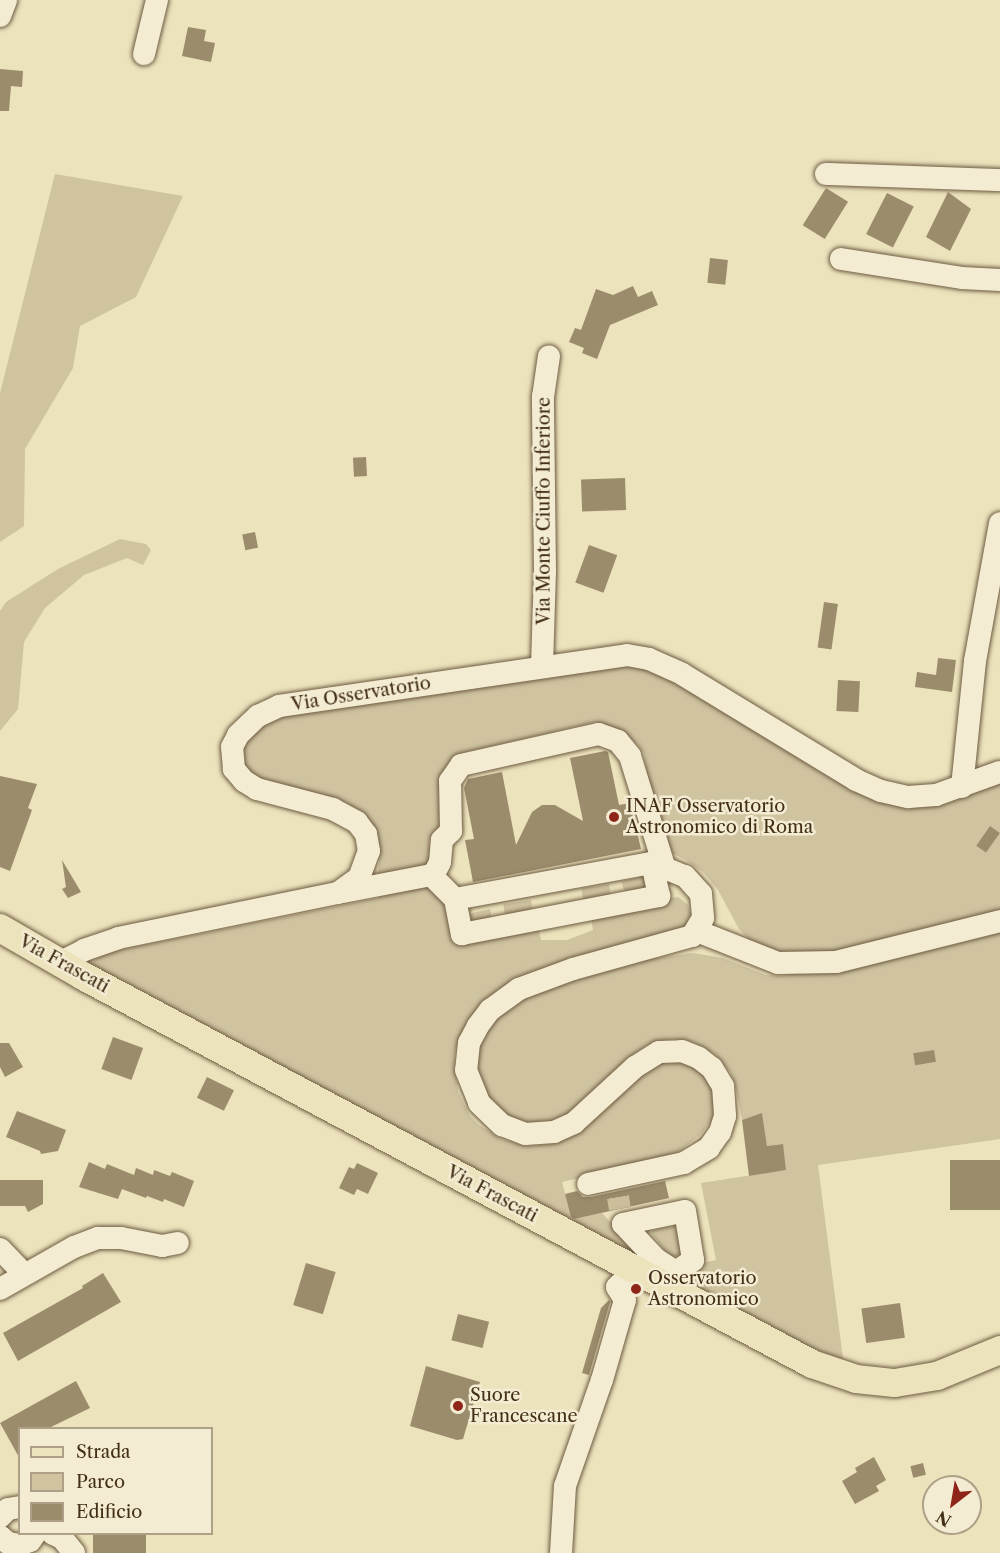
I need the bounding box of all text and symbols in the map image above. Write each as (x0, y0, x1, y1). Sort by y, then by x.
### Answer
street label: Via Monte Ciuffo Inferiore (533, 397, 555, 625)
street label: Via Osservatorio (290, 672, 432, 716)
place label: INAF Osservatorio Astronomico di Roma (626, 796, 813, 838)
marker: INAF Osservatorio Astronomico di Roma (607, 810, 621, 824)
street label: Via Frascati (15, 930, 113, 998)
street label: Via Frascati (443, 1161, 541, 1227)
place label: Osservatorio Astronomico (648, 1268, 759, 1310)
marker: Osservatorio Astronomico (629, 1282, 643, 1296)
place label: Suore Francescane (470, 1385, 578, 1428)
marker: Suore Francescane (451, 1399, 465, 1413)
legend (18, 1427, 213, 1535)
text: Strada (76, 1441, 131, 1463)
text: Parco (76, 1471, 125, 1493)
north arrow (922, 1475, 982, 1535)
text: Edificio (76, 1501, 142, 1523)
text: N (933, 1507, 955, 1531)

